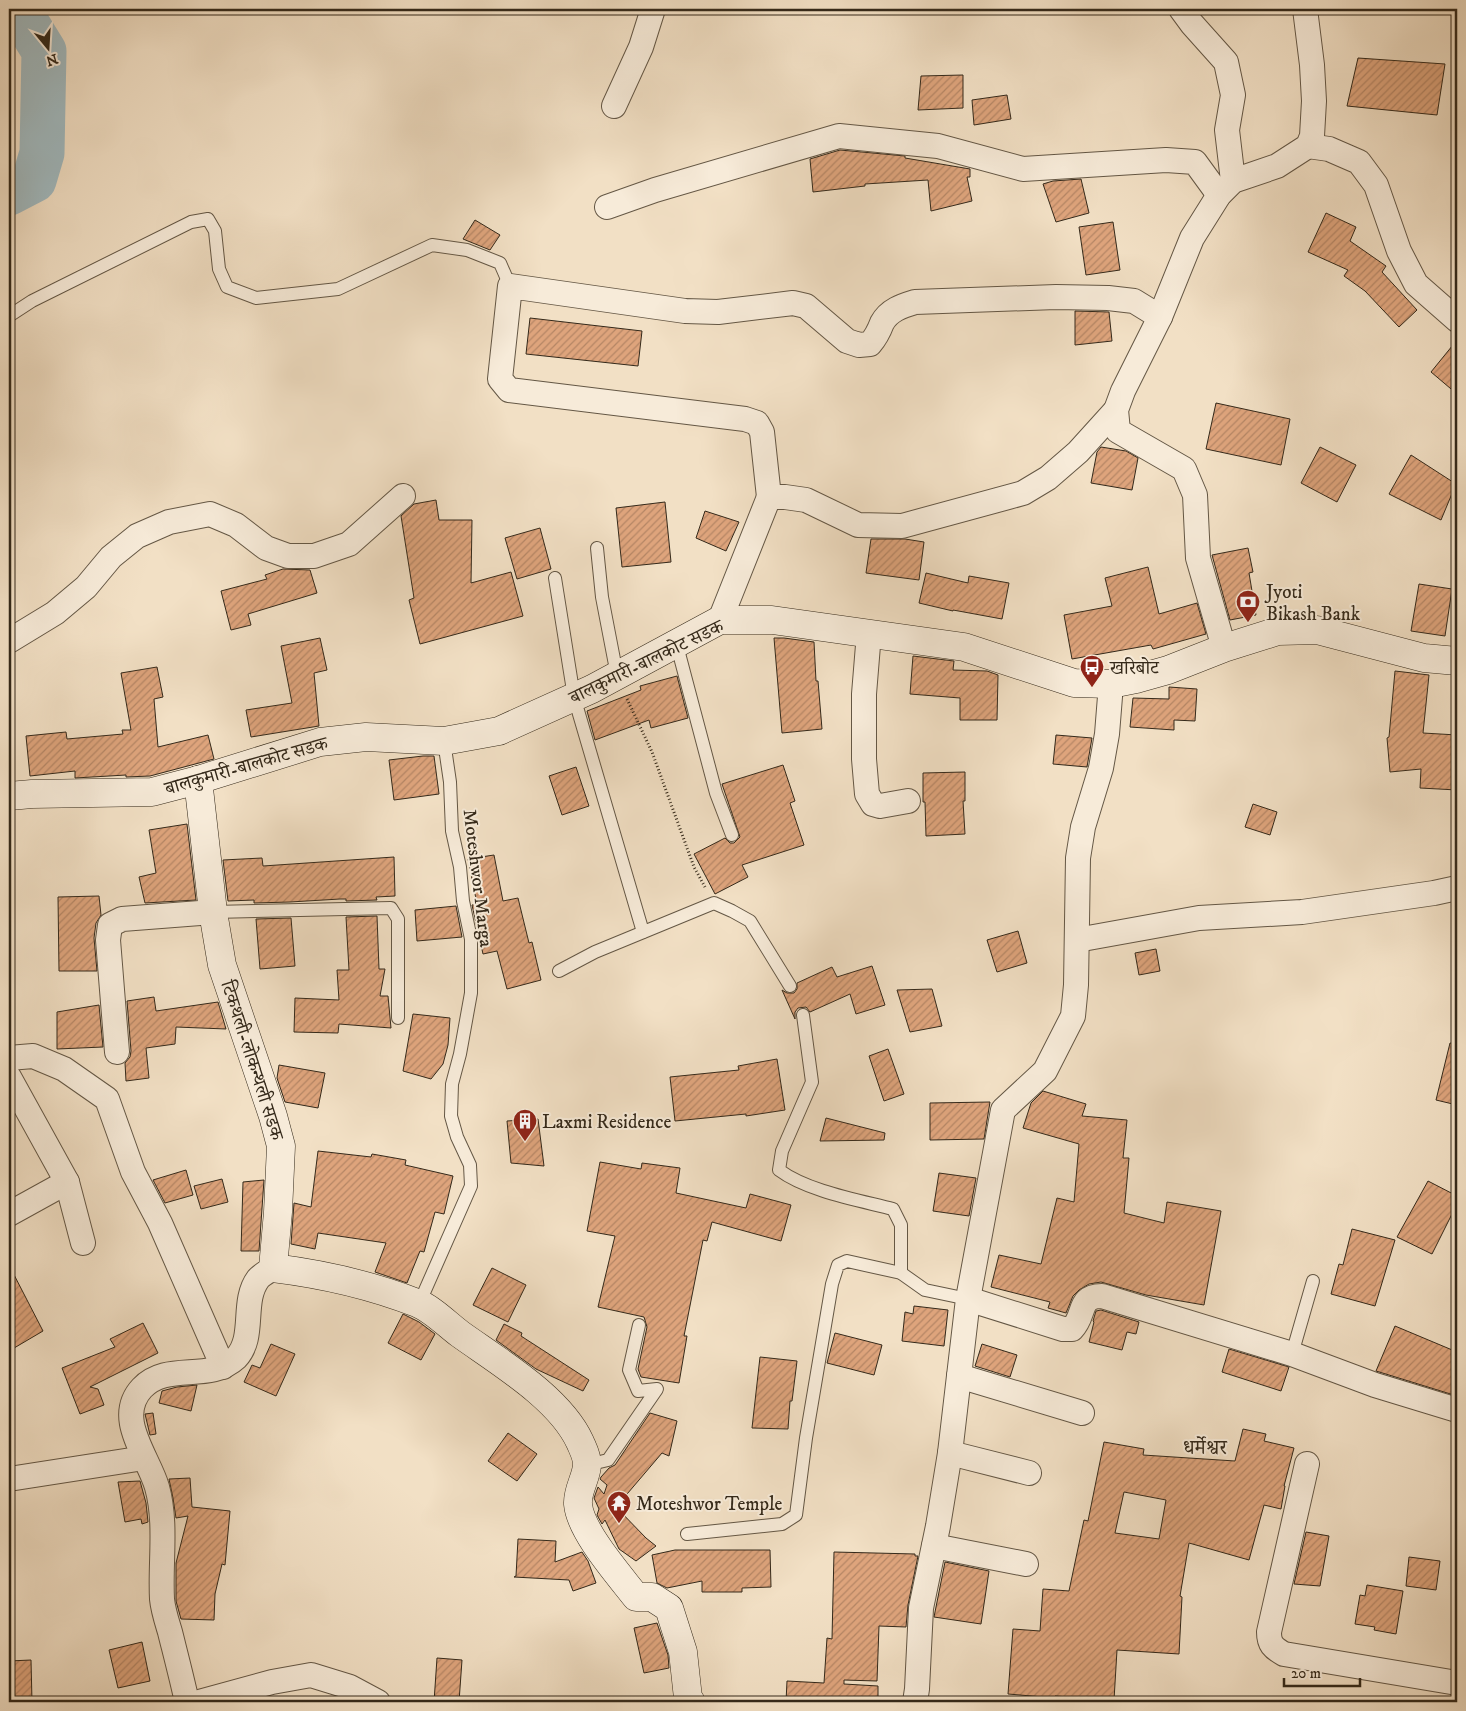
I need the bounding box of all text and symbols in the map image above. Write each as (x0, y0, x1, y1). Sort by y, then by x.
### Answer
north arrow (22, 22, 72, 72)
text: N (43, 49, 60, 70)
place label: Jyoti Bikash Bank (1264, 581, 1361, 626)
bank icon: Jyoti Bikash Bank (1235, 589, 1261, 623)
street label: बालकुमारी-बालकोट सडक (565, 614, 729, 710)
bus stop icon: खरिबोट (1079, 654, 1105, 688)
place label: खरिबोट (1109, 657, 1160, 680)
street label: बालकुमारी-बालकोट सडक (161, 732, 332, 801)
street label: Moteshwor Marga (458, 808, 497, 948)
street label: टिकथली-लोकन्थली सडक (215, 977, 289, 1145)
building icon: Laxmi Residence (512, 1108, 538, 1142)
place label: Laxmi Residence (542, 1111, 671, 1134)
district label: धर्मेश्वर (1183, 1436, 1228, 1461)
temple icon: Moteshwor Temple (606, 1490, 632, 1524)
place label: Moteshwor Temple (636, 1493, 783, 1516)
scale bar (1284, 1656, 1360, 1688)
text: 20 m (1291, 1664, 1321, 1683)

